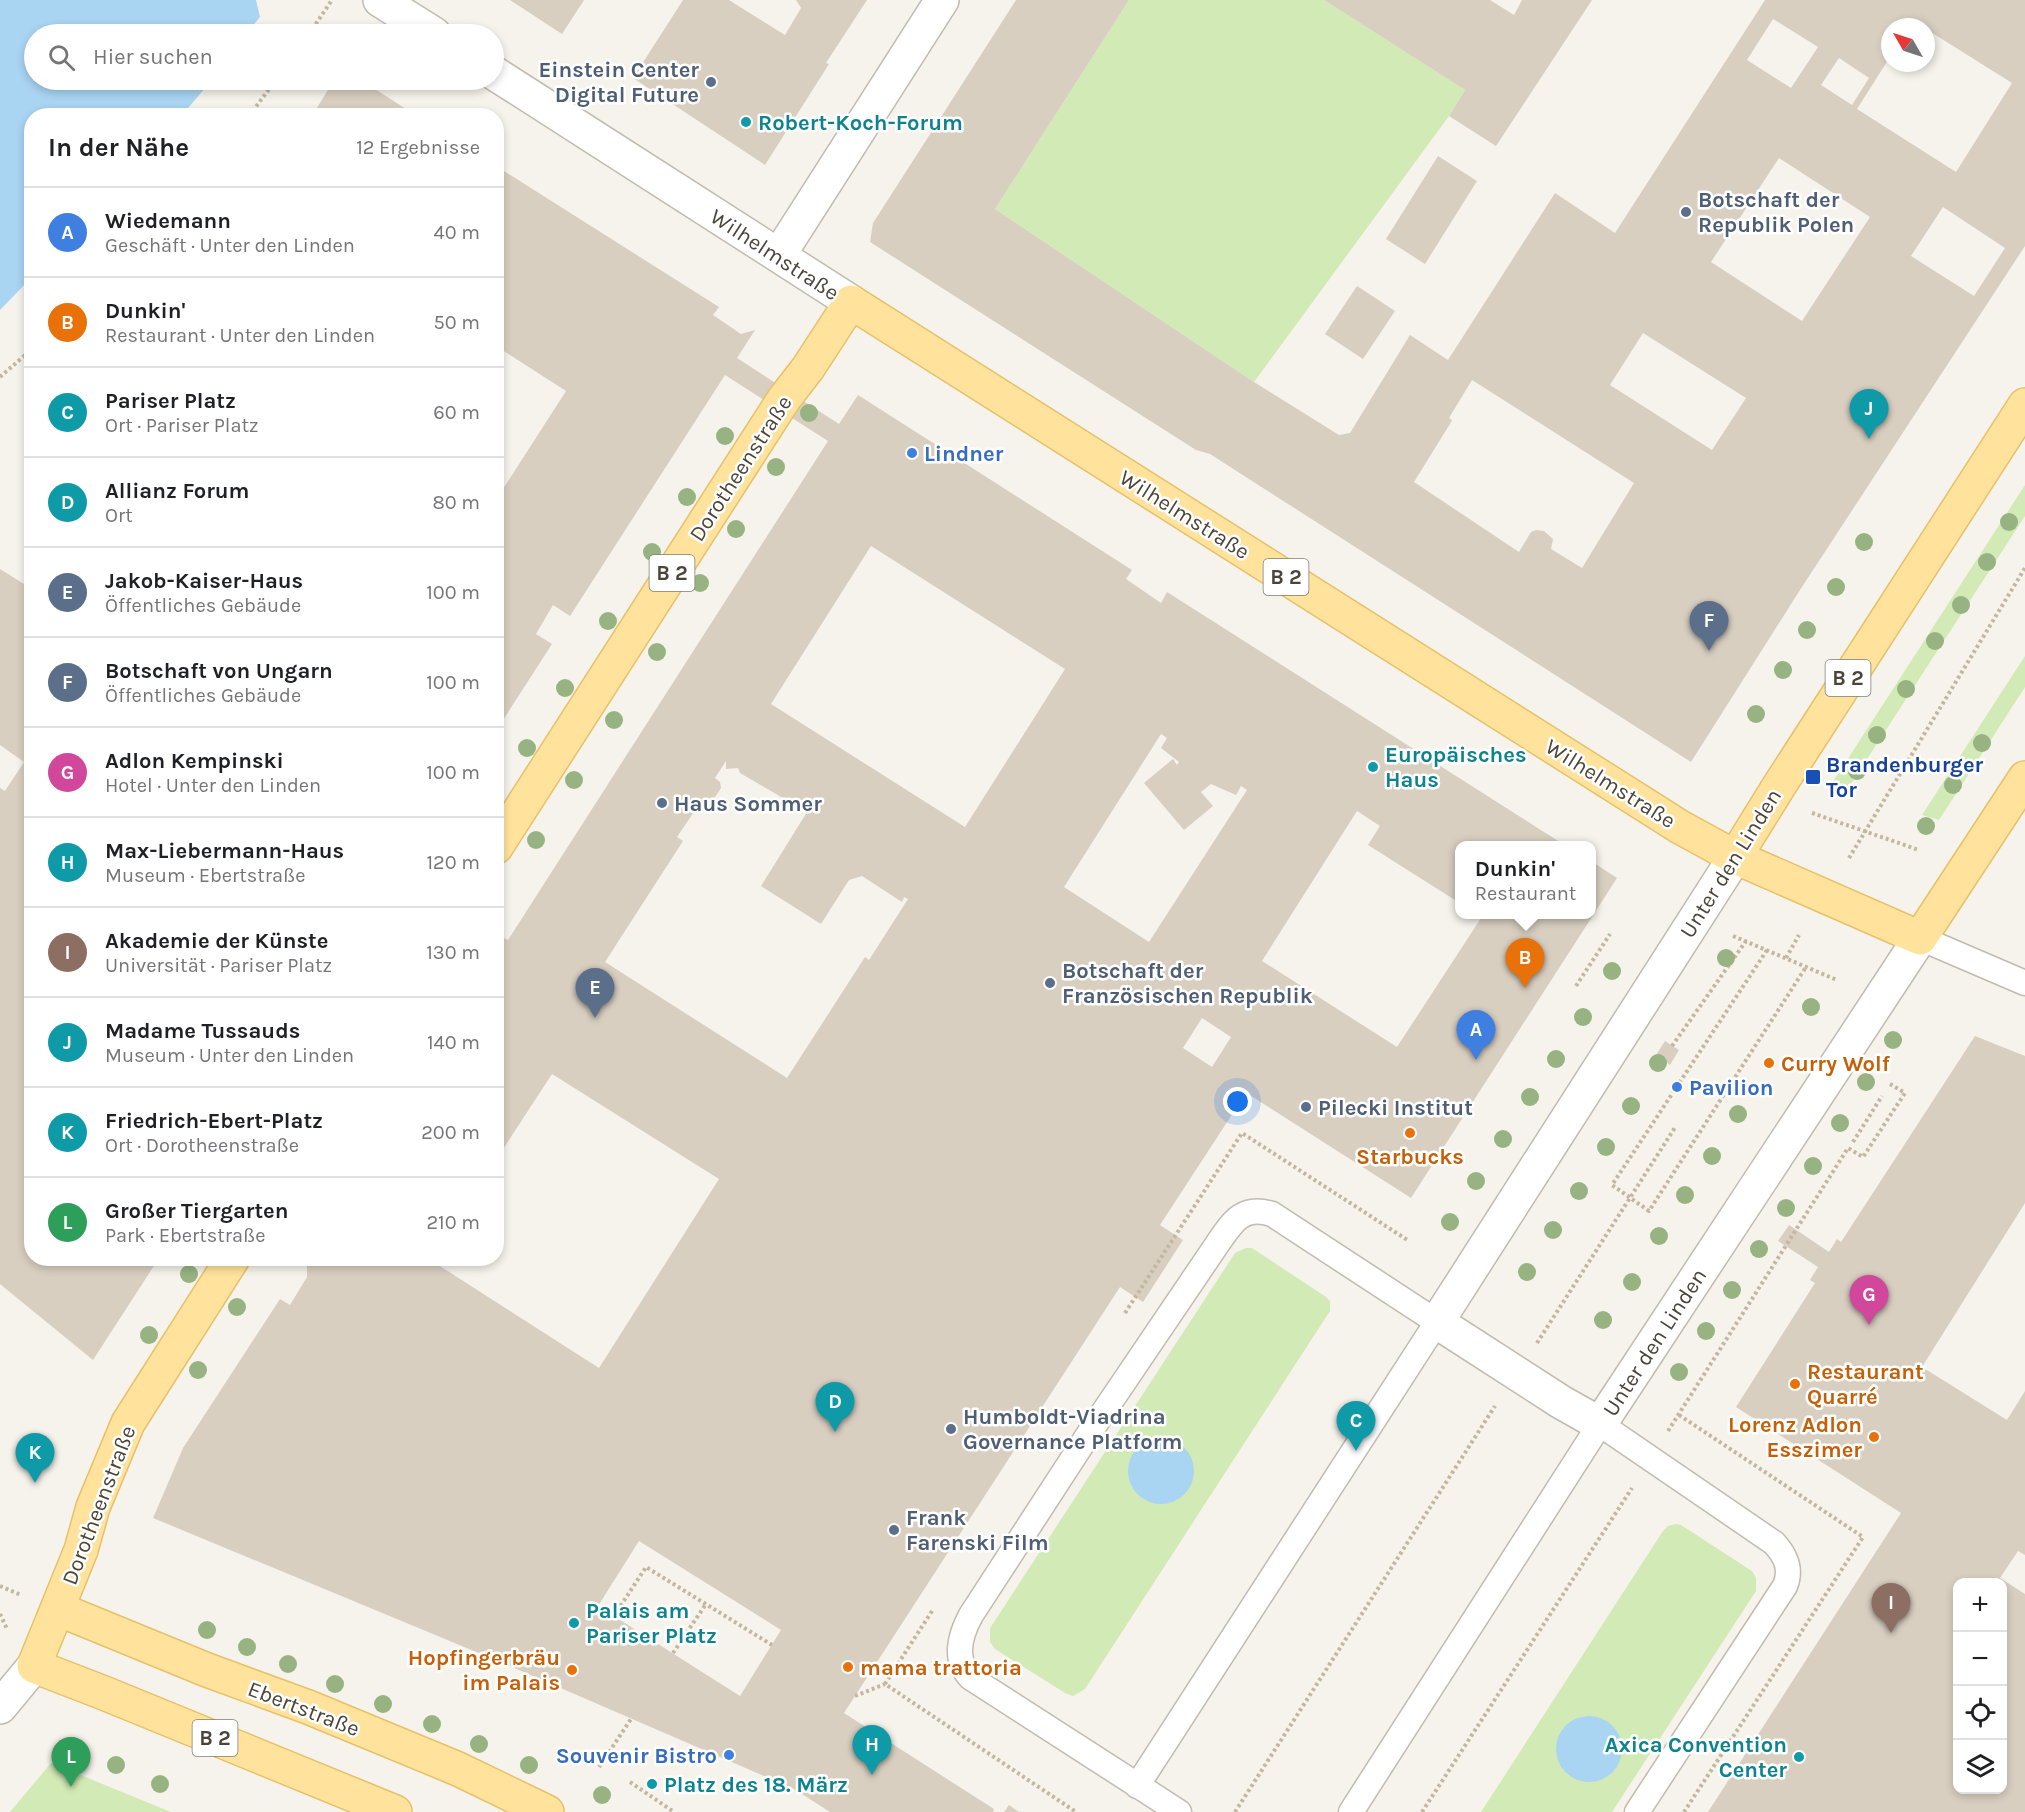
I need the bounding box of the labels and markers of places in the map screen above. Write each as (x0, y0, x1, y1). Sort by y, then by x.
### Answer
place label: Einstein Center Digital Future (538, 57, 699, 108)
marker: Einstein Center Digital Future (704, 75, 718, 89)
place label: Robert-Koch-Forum (758, 110, 963, 136)
marker: Robert-Koch-Forum (739, 115, 753, 129)
place label: Botschaft der Republik Polen (1698, 187, 1854, 238)
marker: Botschaft der Republik Polen (1679, 205, 1693, 219)
pin: J (1850, 390, 1888, 439)
place label: Lindner (924, 441, 1004, 467)
marker: Lindner (905, 446, 919, 460)
pin: F (1690, 602, 1728, 651)
place label: Europäisches Haus (1385, 742, 1527, 793)
place label: Brandenburger Tor (1826, 752, 1984, 803)
marker: Europäisches Haus (1366, 760, 1380, 774)
marker: Brandenburger Tor (1804, 768, 1822, 786)
place label: Haus Sommer (674, 791, 822, 817)
marker: Haus Sommer (655, 796, 669, 810)
pin: B (1506, 938, 1544, 988)
place label: Botschaft der Französischen Republik (1062, 958, 1313, 1009)
pin: E (576, 968, 614, 1018)
marker: Botschaft der Französischen Republik (1043, 976, 1057, 990)
pin: A (1456, 1010, 1496, 1060)
place label: Curry Wolf (1781, 1051, 1891, 1077)
marker: Curry Wolf (1762, 1056, 1776, 1070)
place label: Pavilion (1689, 1075, 1773, 1101)
marker: Pavilion (1670, 1080, 1684, 1094)
place label: Pilecki Institut (1318, 1095, 1473, 1121)
marker: Pilecki Institut (1299, 1100, 1313, 1114)
marker: Starbucks (1403, 1126, 1417, 1140)
place label: Starbucks (1356, 1144, 1464, 1170)
pin: G (1850, 1276, 1888, 1325)
place label: Restaurant Quarré (1807, 1359, 1924, 1410)
marker: Restaurant Quarré (1788, 1377, 1802, 1391)
pin: D (816, 1382, 854, 1432)
pin: C (1336, 1402, 1376, 1451)
place label: Humboldt-Viadrina Governance Platform (963, 1404, 1182, 1455)
place label: Lorenz Adlon Esszimer (1728, 1412, 1862, 1463)
marker: Humboldt-Viadrina Governance Platform (944, 1422, 958, 1436)
marker: Lorenz Adlon Esszimer (1867, 1430, 1881, 1444)
pin: K (15, 1434, 54, 1483)
place label: Frank Farenski Film (906, 1505, 1049, 1556)
marker: Frank Farenski Film (887, 1523, 901, 1537)
pin: I (1872, 1584, 1910, 1633)
place label: Palais am Pariser Platz (586, 1598, 717, 1649)
marker: Palais am Pariser Platz (567, 1616, 581, 1630)
place label: Hopfingerbräu im Palais (408, 1645, 560, 1696)
place label: mama trattoria (860, 1655, 1022, 1681)
marker: mama trattoria (841, 1660, 855, 1674)
marker: Hopfingerbräu im Palais (565, 1663, 579, 1677)
pin: H (852, 1726, 892, 1775)
place label: Axica Convention Center (1605, 1732, 1787, 1783)
pin: L (52, 1738, 90, 1787)
place label: Souvenir Bistro (556, 1743, 717, 1769)
marker: Souvenir Bistro (722, 1748, 736, 1762)
marker: Axica Convention Center (1792, 1750, 1806, 1764)
place label: Platz des 18. März (664, 1772, 848, 1798)
marker: Platz des 18. März (645, 1777, 659, 1791)

